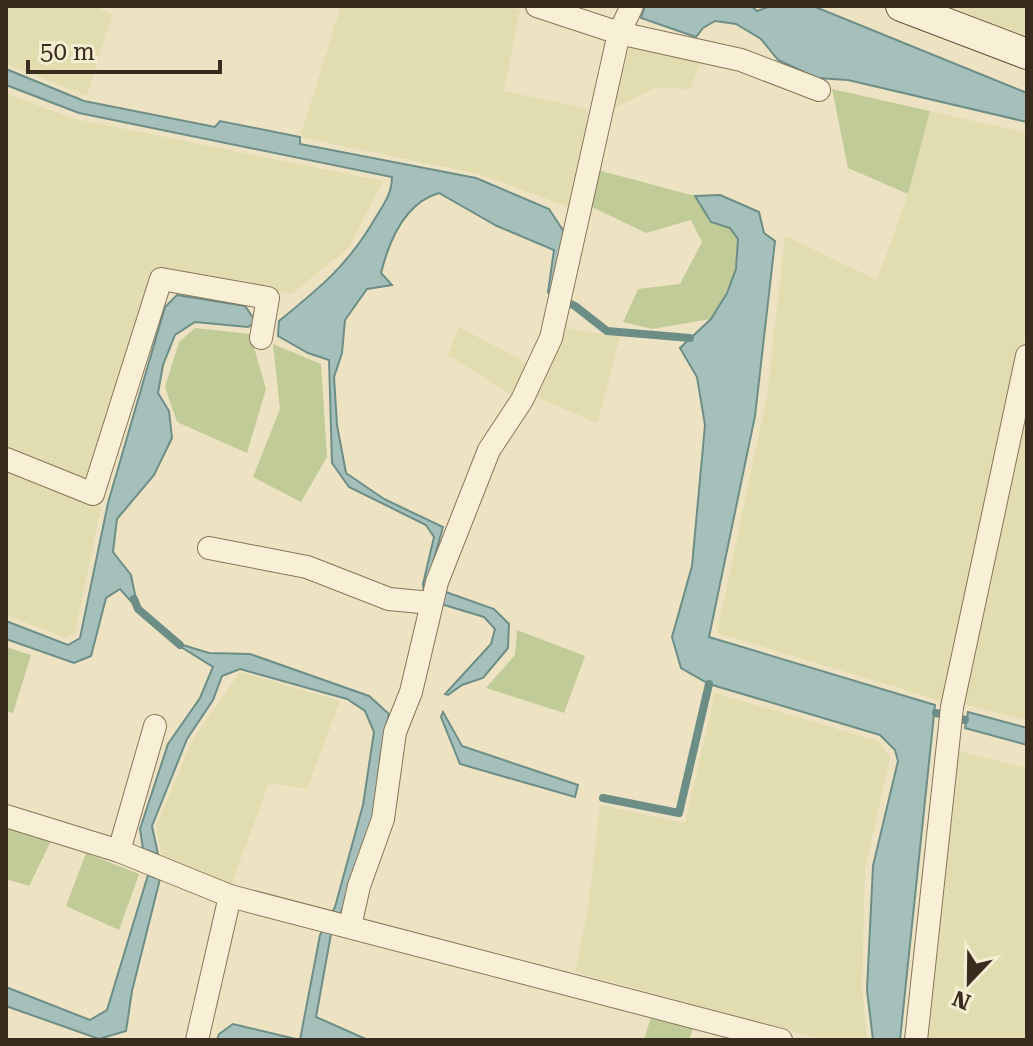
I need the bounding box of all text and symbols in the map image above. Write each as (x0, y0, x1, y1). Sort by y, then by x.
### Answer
scale bar (28, 24, 220, 74)
text: 50 m (40, 38, 95, 66)
north arrow (929, 942, 1009, 1022)
text: N (949, 985, 974, 1015)

